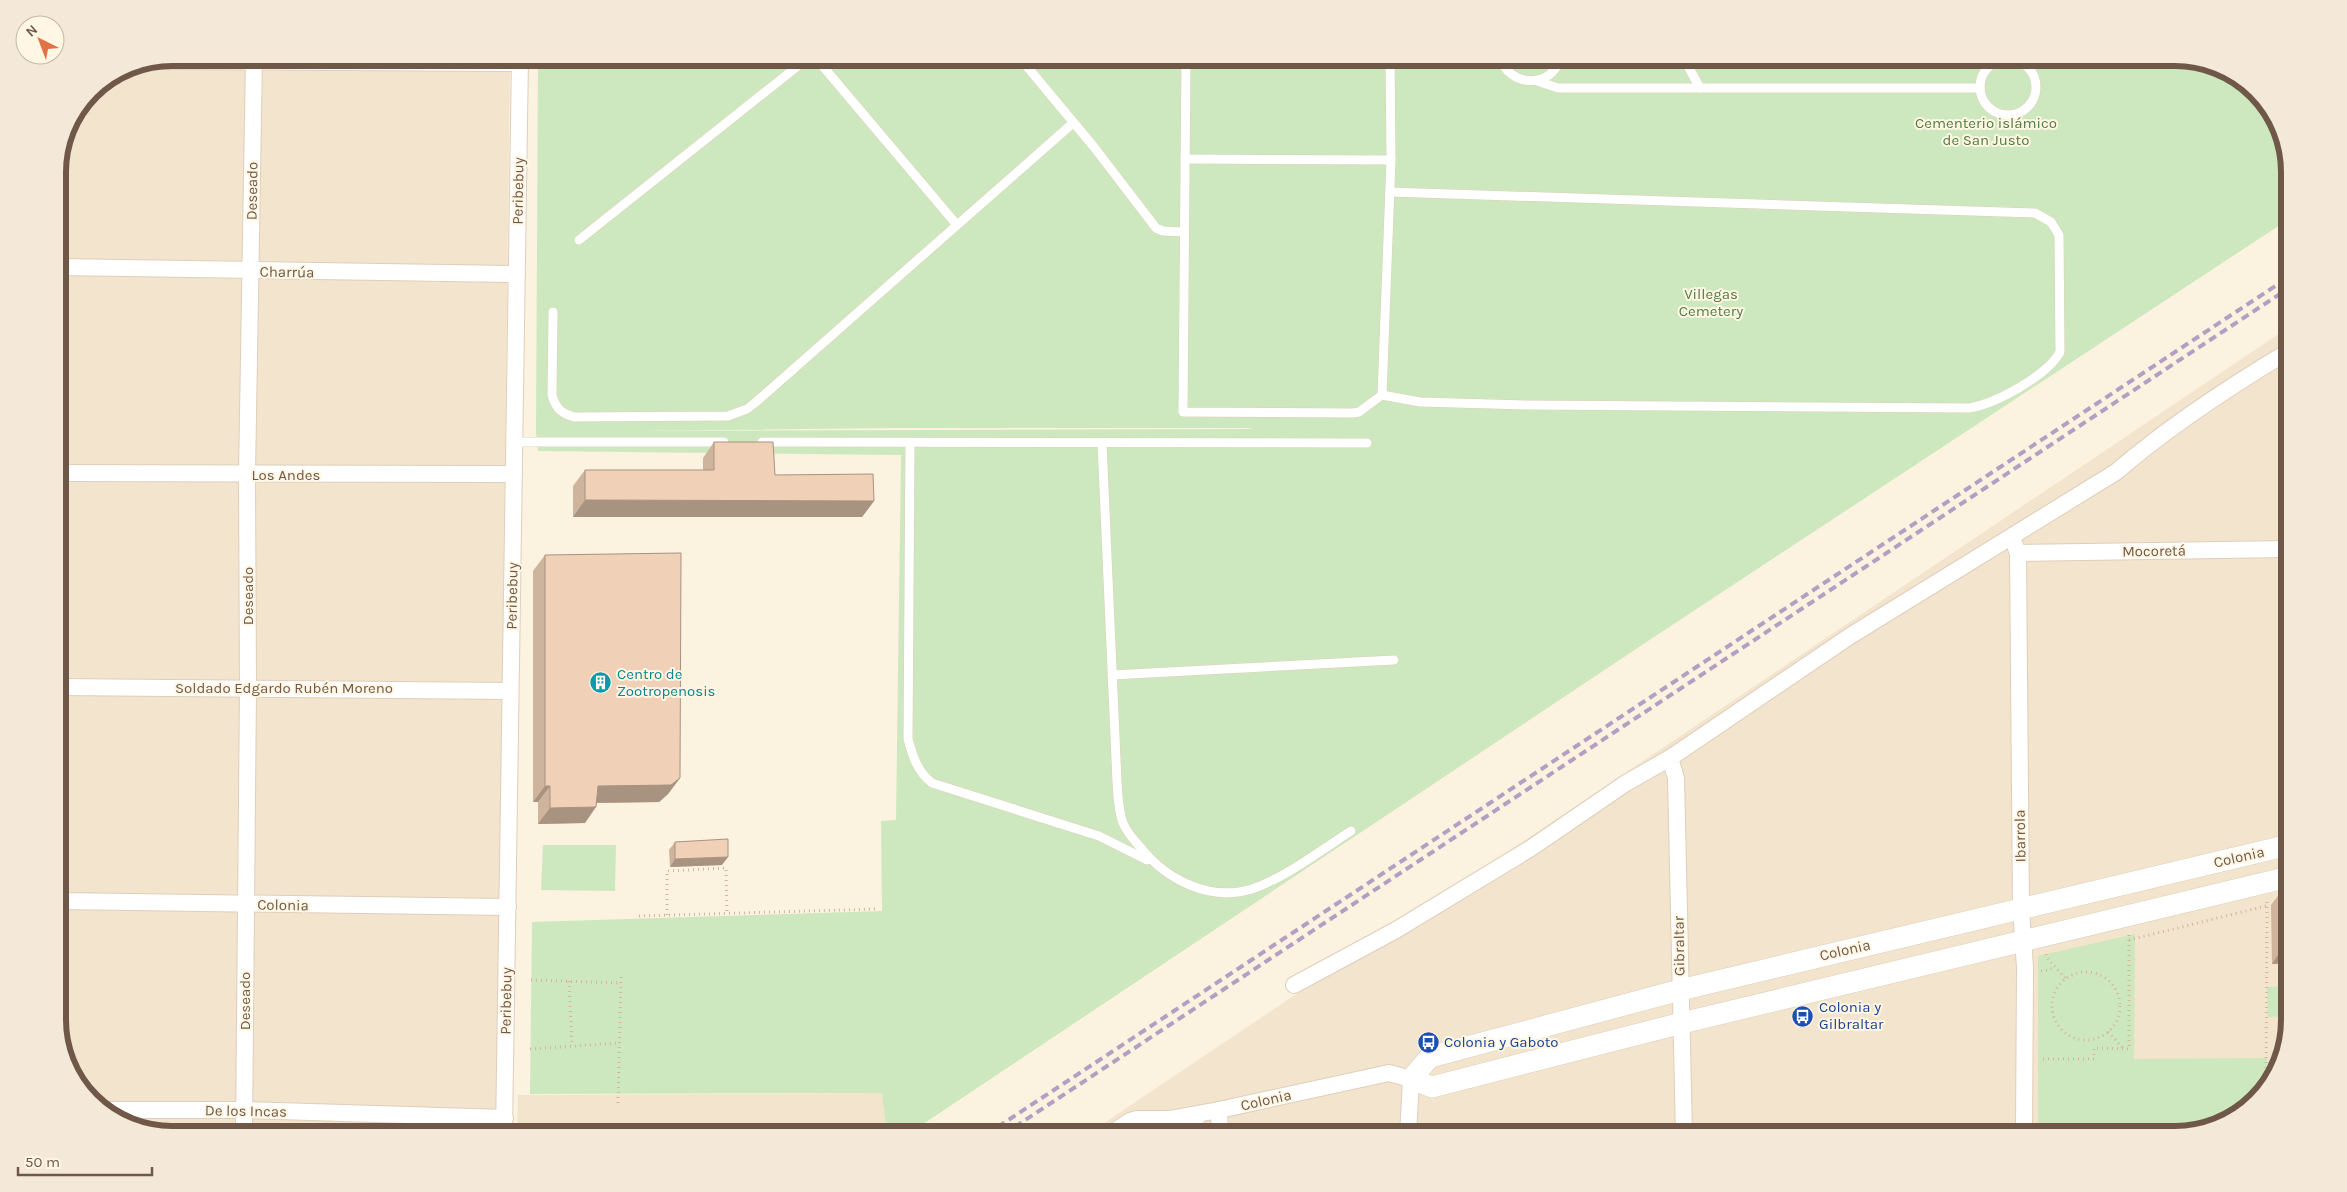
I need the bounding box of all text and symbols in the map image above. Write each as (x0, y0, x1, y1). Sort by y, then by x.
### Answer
north arrow (15, 15, 65, 65)
text: N (22, 21, 41, 40)
park label: Cementerio islámico de San Justo (1915, 114, 2057, 149)
street label: Peribebuy (508, 157, 528, 225)
street label: Deseado (242, 162, 262, 220)
street label: Charrúa (259, 263, 315, 281)
park label: Villegas Cemetery (1679, 285, 1743, 320)
street label: Los Andes (252, 466, 320, 484)
street label: Mocoretá (2122, 541, 2186, 561)
street label: Peribebuy (502, 562, 522, 630)
street label: Deseado (239, 567, 257, 625)
place label: Centro de Zootropenosis (617, 665, 715, 700)
building icon: Centro de Zootropenosis (589, 671, 613, 695)
street label: Soldado Edgardo Rubén Moreno (175, 679, 393, 697)
street label: Ibarrola (2011, 809, 2029, 863)
street label: Colonia (2212, 842, 2266, 872)
street label: Colonia (257, 896, 309, 914)
street label: Gibraltar (1669, 915, 1689, 976)
street label: Colonia (1818, 935, 1872, 965)
street label: Peribebuy (496, 967, 516, 1035)
street label: Deseado (236, 972, 254, 1030)
place label: Colonia y Gilbraltar (1819, 998, 1884, 1033)
bus stop icon: Colonia y Gilbraltar (1791, 1004, 1815, 1028)
bus stop icon: Colonia y Gaboto (1416, 1030, 1440, 1054)
place label: Colonia y Gaboto (1444, 1033, 1559, 1051)
street label: Colonia (1239, 1085, 1293, 1115)
street label: De los Incas (205, 1101, 287, 1121)
scale bar (18, 1144, 151, 1176)
text: 50 m (25, 1153, 60, 1171)

